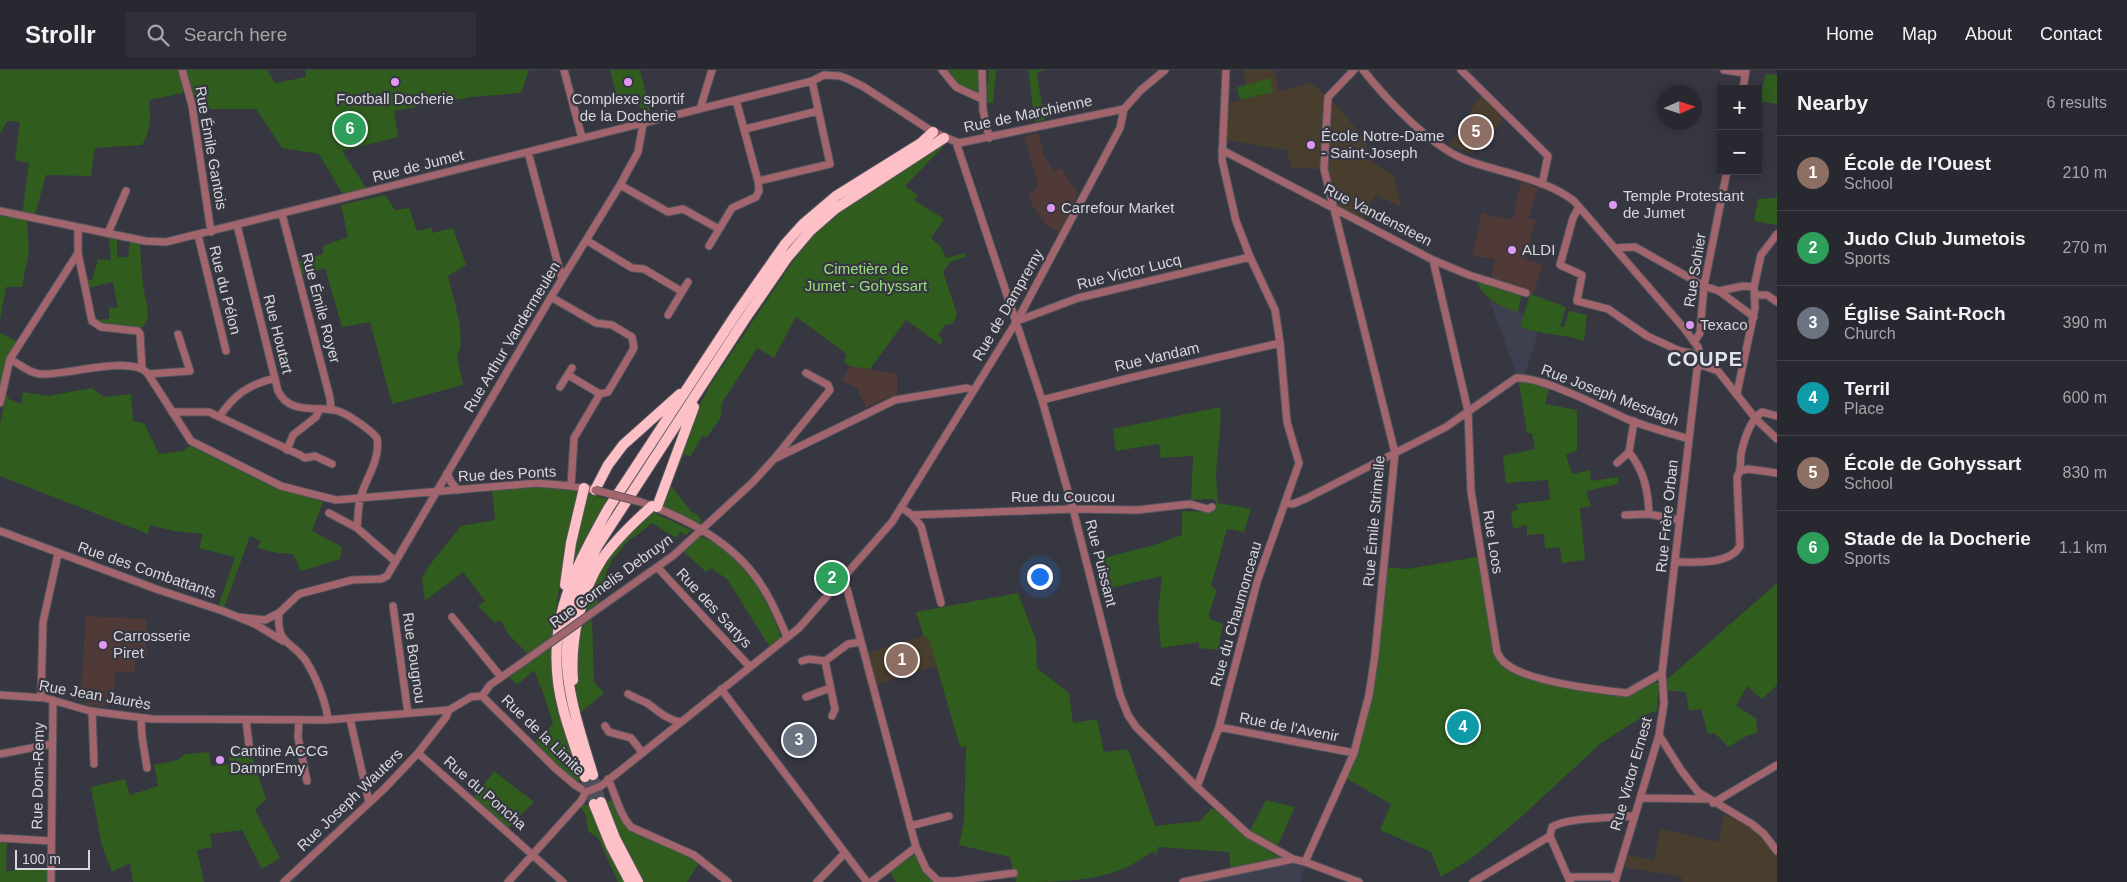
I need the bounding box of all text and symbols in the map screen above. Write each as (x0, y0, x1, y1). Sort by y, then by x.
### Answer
search box (126, 12, 476, 57)
text: Strollr (25, 21, 96, 48)
icon: search (144, 21, 172, 49)
text: Search here (184, 24, 287, 45)
text: Home (1826, 24, 1874, 44)
text: Map (1902, 24, 1937, 44)
text: About (1965, 24, 2012, 44)
text: Contact (2040, 24, 2102, 44)
marker: Football Docherie (389, 76, 401, 88)
marker: Complexe sportif de la Docherie (622, 76, 634, 88)
street label: Rue Émile Gantois (192, 85, 231, 211)
north arrow (1657, 85, 1702, 130)
map controls (1717, 85, 1762, 175)
button: + (1717, 85, 1762, 130)
place label: Football Docherie (336, 90, 454, 107)
place label: Complexe sportif de la Docherie (572, 90, 685, 124)
text: Nearby (1797, 91, 1868, 114)
street label: Rue de Marchienne (962, 92, 1094, 135)
text: 6 results (2047, 94, 2107, 111)
pin: 6 (334, 110, 366, 148)
pin: 5 (1460, 113, 1492, 151)
place label: École Notre-Dame - Saint-Joseph (1321, 127, 1444, 161)
button: − (1717, 130, 1762, 175)
marker: École Notre-Dame - Saint-Joseph (1305, 139, 1317, 151)
street label: Rue de Jumet (371, 146, 466, 185)
text: École de l'Ouest (1844, 153, 1991, 174)
text: 1 (1809, 164, 1817, 181)
text: 210 m (2063, 164, 2107, 181)
text: School (1844, 175, 1893, 192)
street label: Rue Vandensteen (1321, 180, 1435, 249)
place label: Temple Protestant de Jumet (1623, 187, 1745, 221)
place label: Carrefour Market (1061, 199, 1175, 216)
marker: Temple Protestant de Jumet (1607, 199, 1619, 211)
marker: Carrefour Market (1045, 202, 1057, 214)
text: Judo Club Jumetois (1844, 228, 2026, 249)
street label: Rue Sohier (1680, 232, 1709, 308)
text: 2 (1809, 239, 1817, 256)
text: 270 m (2063, 239, 2107, 256)
place label: ALDI (1522, 241, 1555, 258)
street label: Rue du Pélon (206, 244, 245, 336)
marker: ALDI (1506, 244, 1518, 256)
street label: Rue de Dampremy (969, 246, 1047, 364)
street label: Rue Victor Lucq (1075, 250, 1183, 293)
text: Sports (1844, 250, 1890, 267)
street label: Rue Émile Royer (299, 251, 344, 365)
street label: Rue Arthur Vandermeulen (460, 259, 563, 415)
park label: Cimetière de Jumet - Gohyssart (805, 260, 928, 294)
street label: Rue Houtart (260, 293, 297, 376)
text: Église Saint-Roch (1844, 303, 2006, 324)
text: 3 (1809, 314, 1817, 331)
text: 390 m (2063, 314, 2107, 331)
place label: Texaco (1700, 316, 1748, 333)
marker: Texaco (1684, 319, 1696, 331)
text: Church (1844, 325, 1896, 342)
street label: Rue Vandam (1113, 339, 1201, 375)
district label: COUPE (1667, 348, 1743, 370)
street label: Rue Joseph Mesdagh (1539, 360, 1681, 429)
text: Terril (1844, 378, 1890, 399)
text: 4 (1809, 389, 1817, 406)
text: 600 m (2063, 389, 2107, 406)
text: Place (1844, 400, 1884, 417)
text: École de Gohyssart (1844, 453, 2021, 474)
street label: Rue Émile Strimelle (1359, 455, 1388, 587)
street label: Rue Frère Orban (1652, 459, 1681, 573)
street label: Rue des Ponts (457, 462, 557, 485)
text: 5 (1809, 464, 1817, 481)
text: 830 m (2063, 464, 2107, 481)
text: School (1844, 475, 1893, 492)
street label: Rue du Coucou (1011, 488, 1115, 505)
street label: Rue Loos (1480, 509, 1507, 575)
street label: Rue Puissant (1082, 518, 1121, 609)
text: Stade de la Docherie (1844, 528, 2031, 549)
street label: Rue Cornelis Debruyn (546, 530, 675, 631)
street label: Rue des Combattants (76, 538, 219, 601)
street label: Rue du Chaumonceau (1207, 539, 1264, 688)
text: 6 (1809, 539, 1817, 556)
text: 1.1 km (2059, 539, 2107, 556)
text: Sports (1844, 550, 1890, 567)
pin: 2 (816, 559, 848, 597)
street label: Rue des Sartys (673, 564, 756, 651)
your location (1027, 564, 1053, 590)
street label: Rue Bougnou (400, 611, 429, 705)
place label: Carrosserie Piret (113, 627, 191, 661)
marker: Carrosserie Piret (97, 639, 109, 651)
pin: 1 (886, 641, 918, 679)
street label: Rue Jean Jaurès (38, 676, 152, 713)
street label: Rue de la Limite (498, 691, 588, 778)
pin: 4 (1447, 708, 1479, 746)
street label: Rue de l'Avenir (1238, 709, 1340, 744)
street label: Rue Victor Ernest (1606, 714, 1655, 833)
pin: 3 (783, 721, 815, 759)
street label: Rue Dom-Remy (28, 722, 47, 830)
place label: Cantine ACCG DamprEmy (230, 742, 328, 776)
street label: Rue Joseph Wauters (294, 745, 406, 854)
street label: Rue du Poncha (441, 752, 530, 833)
marker: Cantine ACCG DamprEmy (214, 754, 226, 766)
scale bar (15, 847, 90, 870)
text: 100 m (22, 851, 61, 867)

